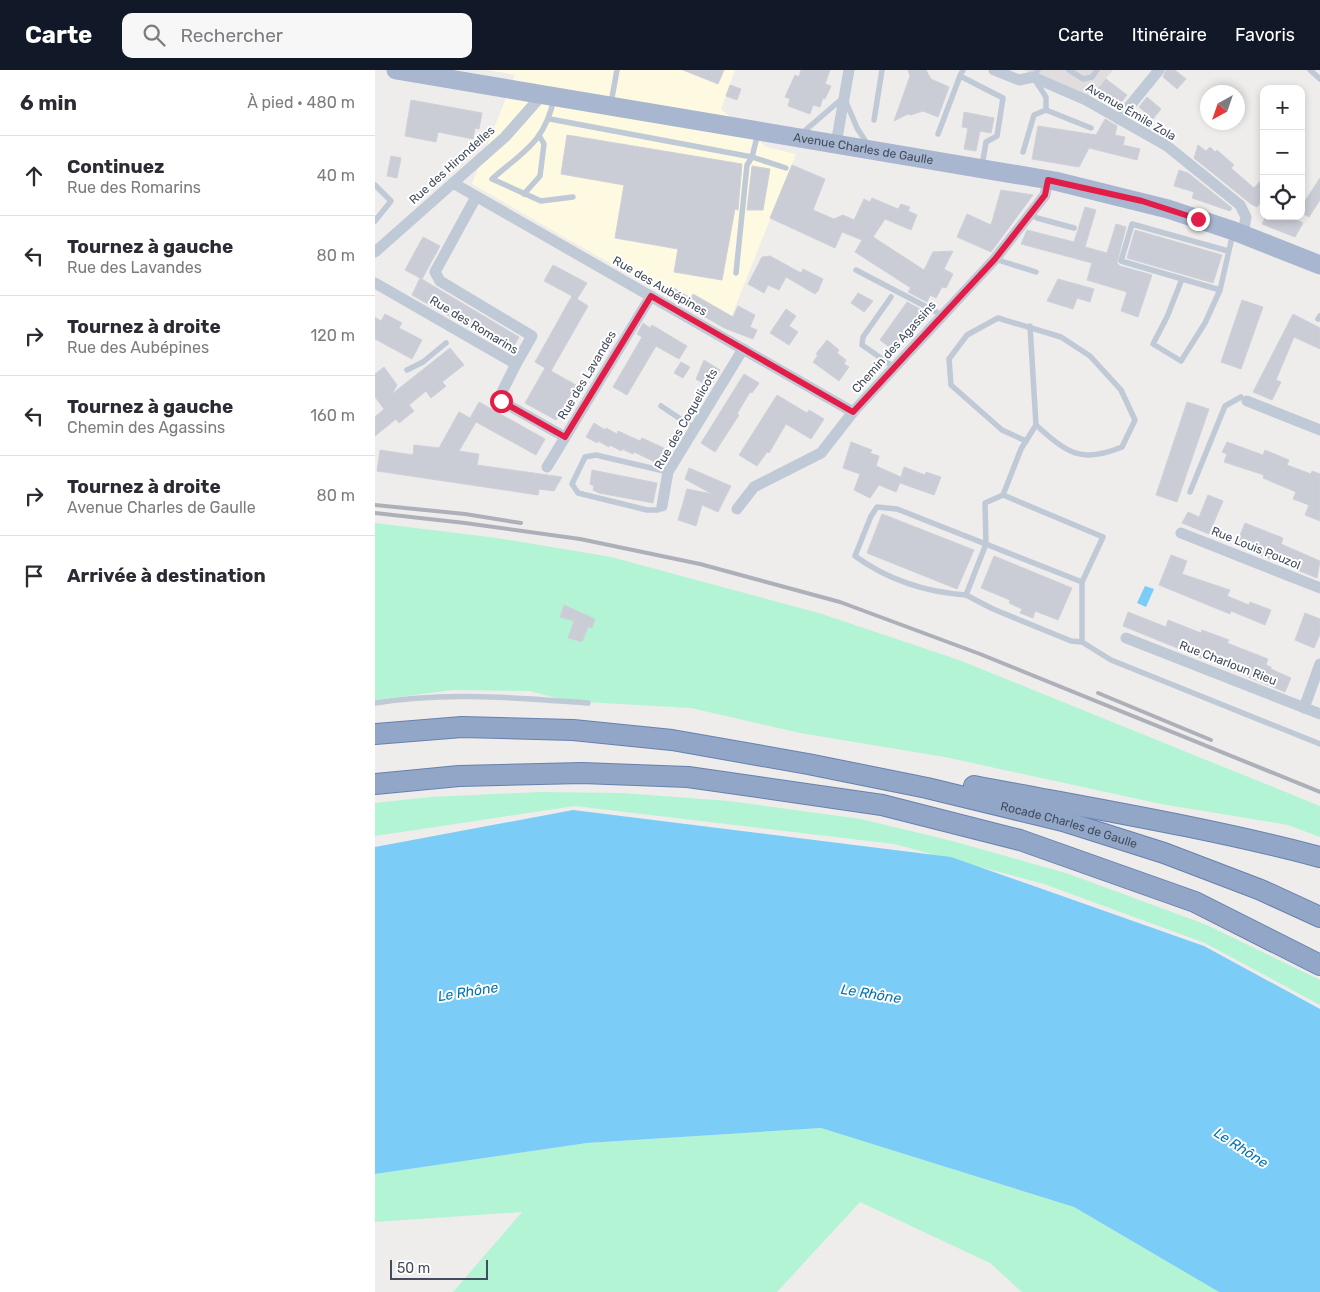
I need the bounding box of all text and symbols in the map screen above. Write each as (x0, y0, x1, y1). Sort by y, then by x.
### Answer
search box (122, 13, 472, 58)
text: Carte (25, 21, 92, 49)
icon: search (140, 21, 168, 49)
text: Rechercher (180, 24, 283, 47)
text: Carte (1058, 24, 1104, 46)
text: Itinéraire (1132, 24, 1207, 46)
text: Favoris (1235, 24, 1295, 46)
street label: Avenue Émile Zola (1083, 80, 1179, 144)
north arrow (1200, 85, 1245, 130)
map controls (1260, 85, 1305, 220)
button: + (1260, 85, 1305, 130)
text: 6 min (20, 90, 77, 115)
text: À pied · 480 m (247, 93, 355, 112)
street label: Rue des Hirondelles (406, 123, 498, 207)
street label: Avenue Charles de Gaulle (792, 130, 935, 167)
button: − (1260, 130, 1305, 175)
text: Continuez (67, 155, 165, 178)
icon: ahead (20, 162, 48, 190)
text: 40 m (317, 166, 355, 185)
button: locate (1260, 175, 1305, 220)
text: Rue des Romarins (67, 178, 201, 197)
route end (1187, 208, 1210, 231)
text: Tournez à gauche (67, 235, 233, 258)
icon: left (20, 242, 48, 270)
text: 80 m (317, 246, 355, 265)
street label: Rue des Aubépines (610, 253, 710, 319)
text: Rue des Lavandes (67, 258, 202, 277)
street label: Rue des Romarins (427, 293, 521, 357)
street label: Chemin des Agassins (849, 298, 939, 396)
text: Tournez à droite (67, 315, 221, 338)
icon: right (20, 322, 48, 350)
text: 120 m (310, 326, 355, 345)
street label: Rue des Lavandes (555, 328, 619, 422)
text: Rue des Aubépines (67, 338, 209, 357)
street label: Rue des Coquelicots (652, 366, 720, 472)
route start (490, 390, 513, 413)
text: Tournez à gauche (67, 395, 233, 418)
icon: left (20, 402, 48, 430)
text: 160 m (310, 406, 355, 425)
text: Chemin des Agassins (67, 418, 225, 437)
text: Tournez à droite (67, 475, 221, 498)
icon: right (20, 482, 48, 510)
text: 80 m (317, 486, 355, 505)
text: Avenue Charles de Gaulle (67, 498, 256, 517)
street label: Rue Louis Pouzol (1209, 524, 1303, 572)
icon: arrive (20, 562, 48, 590)
text: Arrivée à destination (67, 564, 266, 587)
street label: Rue Charloun Rieu (1177, 638, 1279, 688)
street label: Rocade Charles de Gaulle (999, 799, 1139, 851)
water label: Le Rhône (437, 979, 500, 1005)
water label: Le Rhône (840, 981, 903, 1007)
water label: Le Rhône (1211, 1124, 1271, 1172)
scale bar (390, 1257, 487, 1280)
text: 50 m (397, 1260, 430, 1277)

